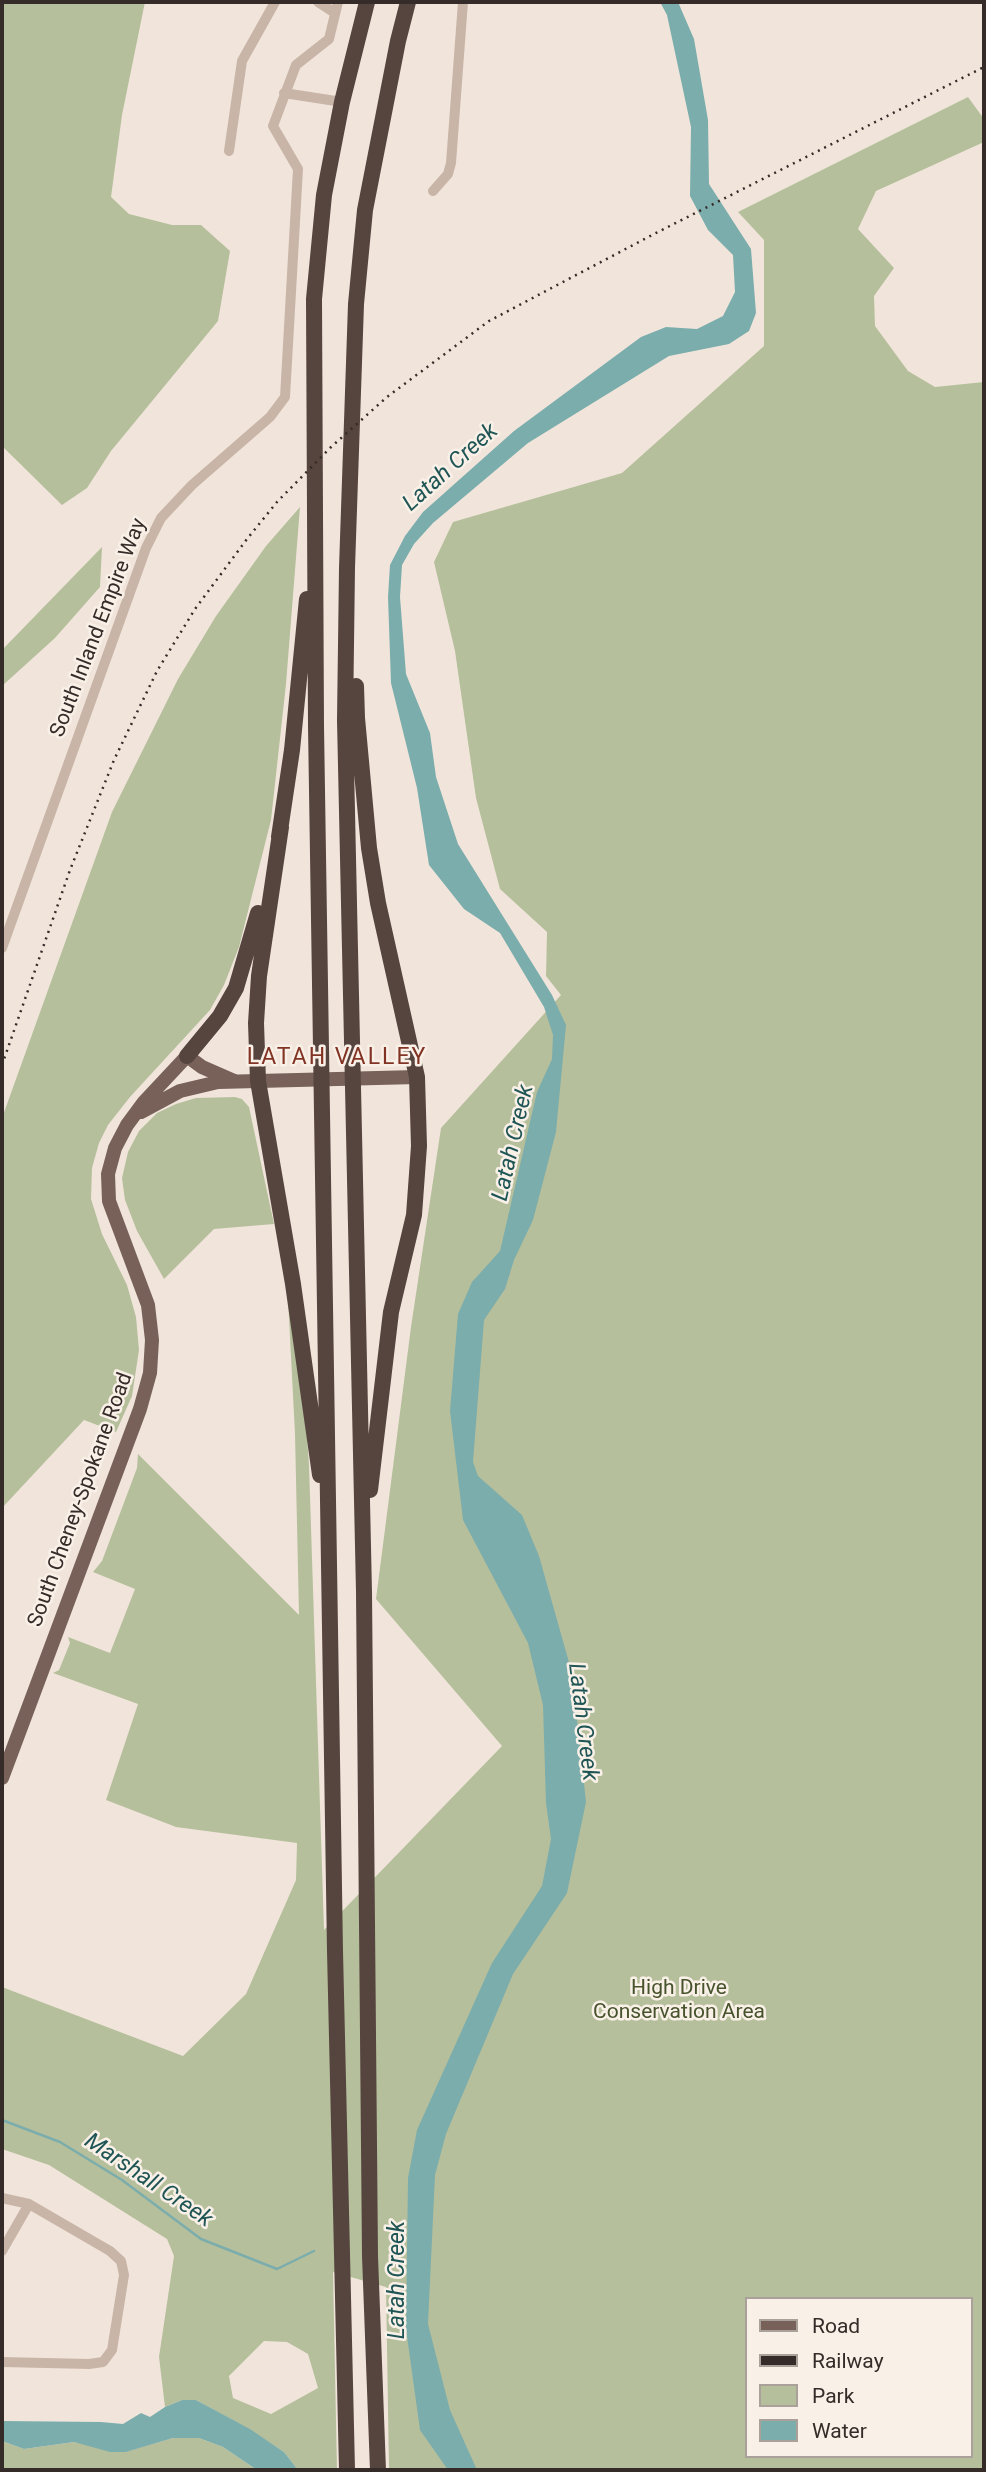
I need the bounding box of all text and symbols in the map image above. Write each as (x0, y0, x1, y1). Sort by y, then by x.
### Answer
water label: Latah Creek (398, 418, 504, 518)
street label: South Inland Empire Way (46, 515, 152, 741)
district label: LATAH VALLEY (248, 1044, 426, 1072)
water label: Latah Creek (487, 1082, 541, 1204)
street label: South Cheney-Spokane Road (23, 1369, 139, 1631)
water label: Latah Creek (561, 1662, 603, 1782)
park label: High Drive Conservation Area (593, 1976, 765, 2026)
water label: Marshall Creek (79, 2128, 217, 2234)
water label: Latah Creek (384, 2221, 412, 2339)
legend (744, 2297, 972, 2458)
text: Road (812, 2314, 860, 2338)
text: Railway (812, 2349, 884, 2373)
text: Park (812, 2384, 854, 2408)
text: Water (812, 2419, 867, 2443)

